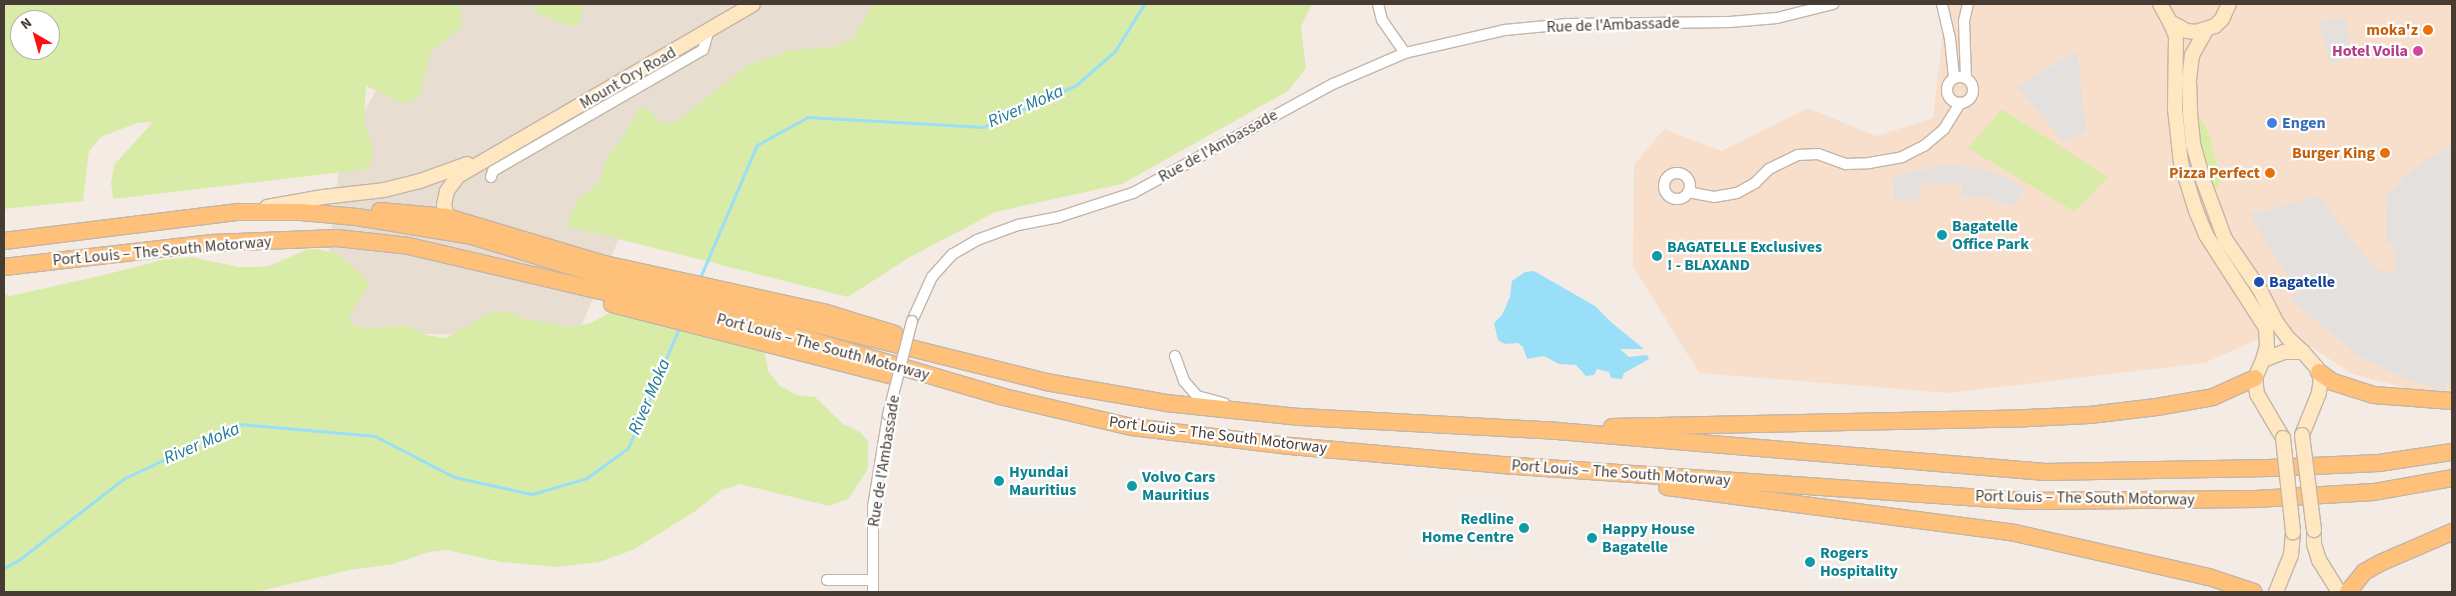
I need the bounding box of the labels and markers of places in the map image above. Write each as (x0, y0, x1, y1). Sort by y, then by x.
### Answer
place label: moka'z (2366, 20, 2418, 40)
marker: moka'z (2422, 24, 2434, 36)
place label: Hotel Voila (2332, 41, 2408, 61)
marker: Hotel Voila (2412, 45, 2424, 57)
place label: Engen (2282, 113, 2326, 133)
marker: Engen (2266, 117, 2278, 129)
place label: Burger King (2292, 143, 2375, 163)
marker: Burger King (2379, 147, 2391, 159)
place label: Pizza Perfect (2169, 163, 2260, 183)
marker: Pizza Perfect (2264, 167, 2276, 179)
place label: Bagatelle Office Park (1952, 216, 2029, 254)
marker: Bagatelle Office Park (1936, 229, 1948, 241)
place label: BAGATELLE Exclusives ! - BLAXAND (1667, 237, 1822, 275)
marker: BAGATELLE Exclusives ! - BLAXAND (1651, 250, 1663, 262)
place label: Bagatelle (2269, 272, 2335, 292)
marker: Bagatelle (2253, 276, 2265, 288)
place label: Hyundai Mauritius (1009, 462, 1076, 500)
place label: Volvo Cars Mauritius (1142, 467, 1215, 505)
marker: Hyundai Mauritius (993, 475, 1005, 487)
marker: Volvo Cars Mauritius (1126, 480, 1138, 492)
place label: Redline Home Centre (1422, 509, 1514, 547)
place label: Happy House Bagatelle (1602, 519, 1695, 557)
marker: Redline Home Centre (1518, 522, 1530, 534)
marker: Happy House Bagatelle (1586, 532, 1598, 544)
place label: Rogers Hospitality (1820, 543, 1898, 581)
marker: Rogers Hospitality (1804, 556, 1816, 568)

